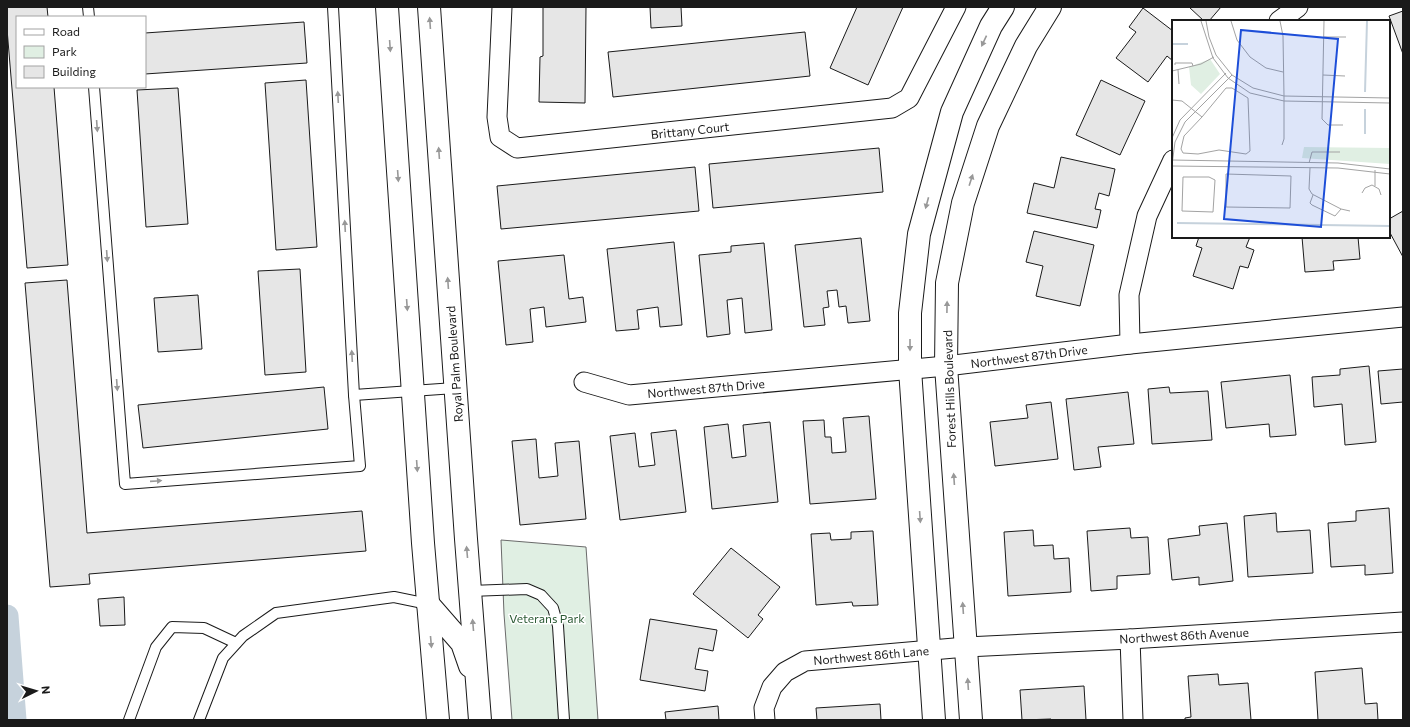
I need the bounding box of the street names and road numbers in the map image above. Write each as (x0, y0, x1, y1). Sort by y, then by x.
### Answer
street label: Brittany Court (650, 119, 730, 141)
street label: Royal Palm Boulevard (443, 305, 465, 423)
street label: Forest Hills Boulevard (940, 330, 958, 448)
street label: Northwest 87th Drive (970, 342, 1088, 370)
street label: Northwest 87th Drive (647, 376, 765, 400)
street label: Northwest 86th Avenue (1119, 625, 1249, 645)
street label: Northwest 86th Lane (813, 643, 929, 667)

